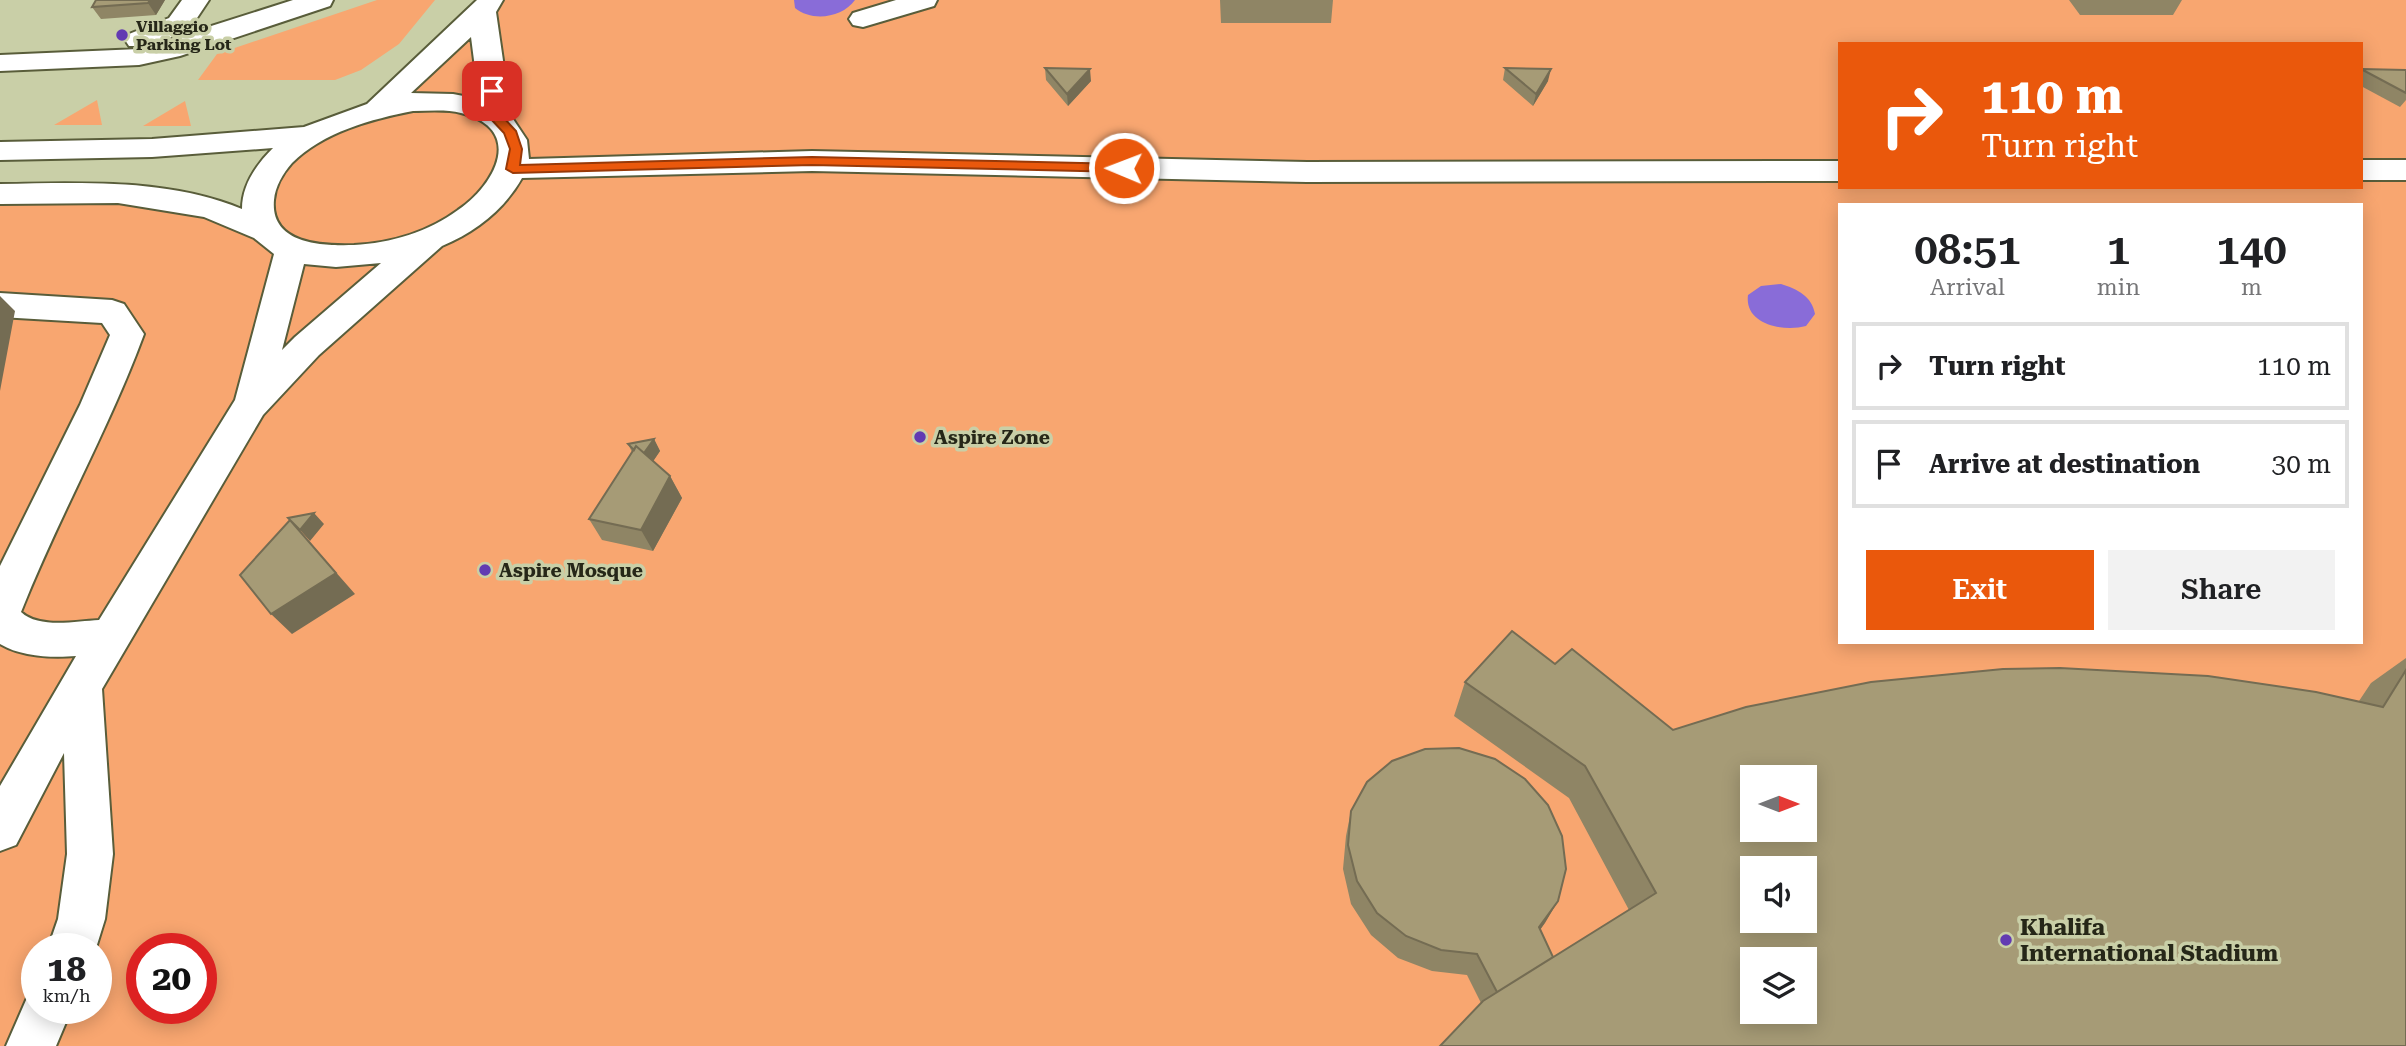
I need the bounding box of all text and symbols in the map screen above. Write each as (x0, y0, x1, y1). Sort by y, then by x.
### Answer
place label: Villaggio Parking Lot (136, 17, 232, 54)
marker: Villaggio Parking Lot (114, 27, 130, 43)
pin (462, 61, 522, 121)
text: 110 m (1981, 68, 2123, 125)
icon: right (1866, 70, 1957, 161)
icon: arrive (473, 72, 511, 110)
text: Turn right (1981, 127, 2138, 165)
position arrow (1087, 131, 1161, 205)
text: 08:51 (1914, 225, 2021, 274)
text: 1 (2107, 225, 2130, 274)
text: 140 (2216, 225, 2287, 274)
text: Arrival (1930, 274, 2005, 301)
text: min (2097, 274, 2140, 301)
text: m (2241, 274, 2262, 301)
icon: right (1870, 347, 1908, 385)
text: Turn right (1929, 351, 2065, 381)
text: 110 m (2257, 351, 2331, 381)
place label: Aspire Zone (934, 426, 1050, 449)
marker: Aspire Zone (912, 429, 928, 445)
icon: arrive (1870, 445, 1908, 483)
text: Arrive at destination (1929, 449, 2200, 479)
text: 30 m (2272, 449, 2331, 479)
button: Exit (1866, 550, 2094, 630)
button: Share (2108, 550, 2335, 630)
place label: Aspire Mosque (499, 559, 643, 582)
marker: Aspire Mosque (477, 562, 493, 578)
north arrow (1740, 765, 1816, 842)
map controls (1740, 765, 1817, 1024)
button: sound (1740, 856, 1817, 933)
place label: Khalifa International Stadium (2020, 914, 2278, 967)
marker: Khalifa International Stadium (1998, 932, 2014, 948)
speed limit sign: 20 (126, 933, 217, 1024)
button: layers (1740, 947, 1817, 1024)
text: 18 (47, 949, 86, 990)
text: km/h (42, 985, 91, 1006)

